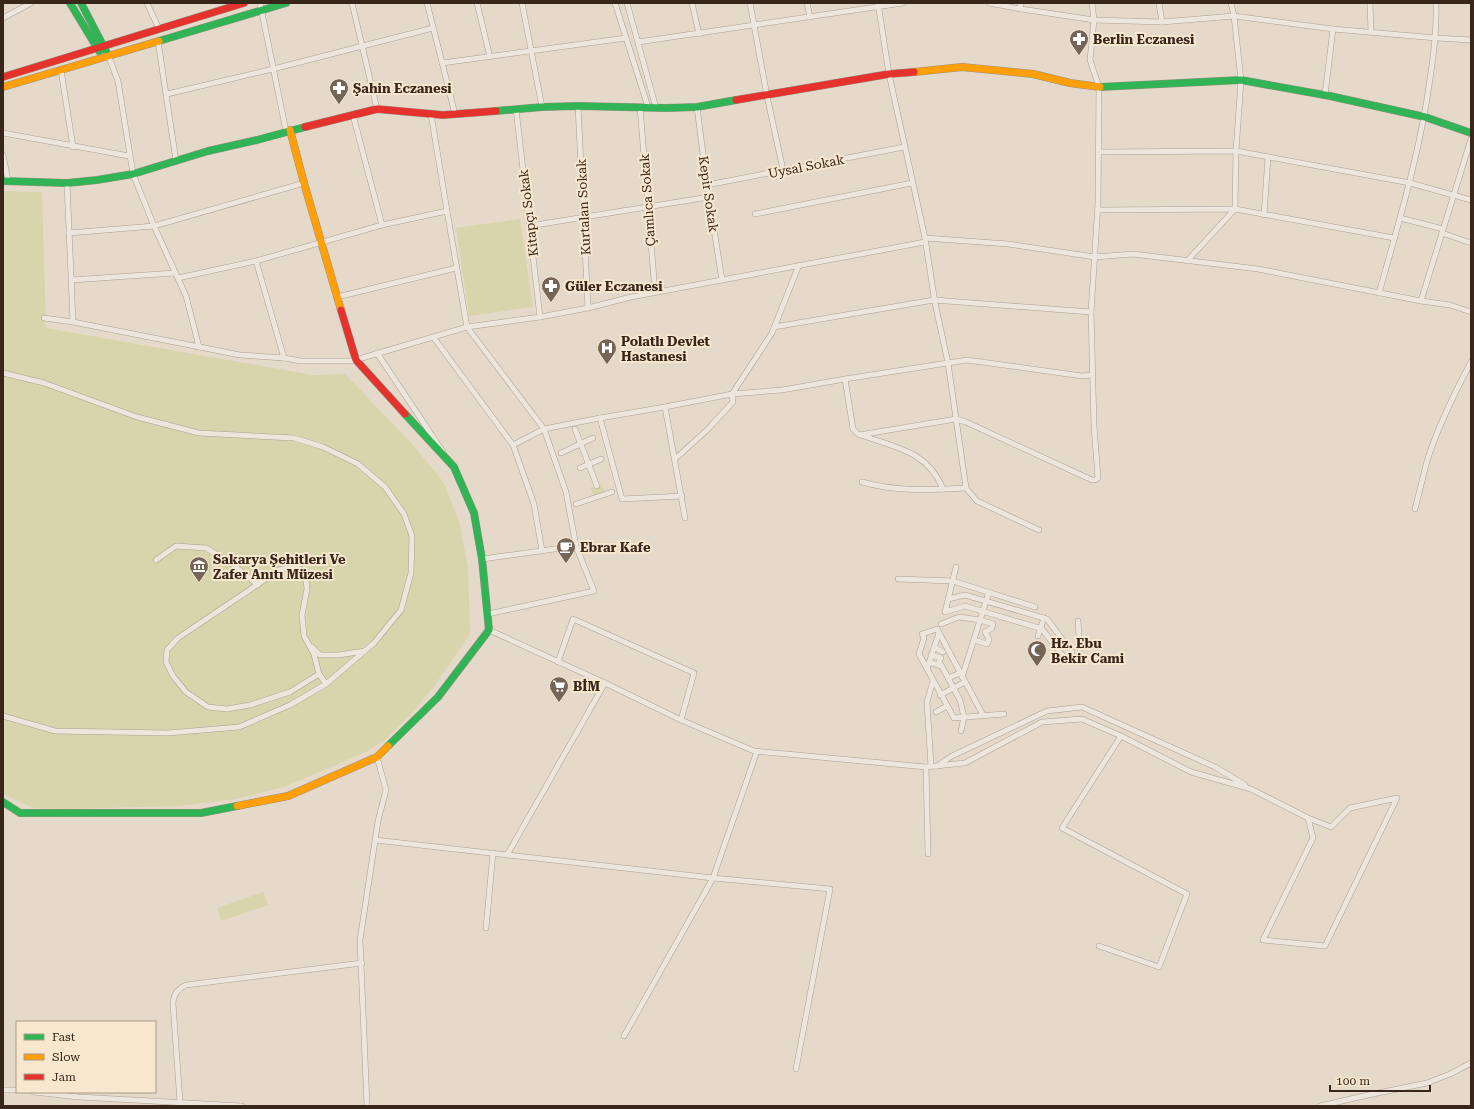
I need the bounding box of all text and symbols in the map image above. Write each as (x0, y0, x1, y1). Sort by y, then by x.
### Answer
pharmacy icon: Berlin Eczanesi (1068, 28, 1090, 56)
place label: Berlin Eczanesi (1093, 32, 1195, 47)
pharmacy icon: Şahin Eczanesi (328, 77, 350, 105)
place label: Şahin Eczanesi (353, 81, 452, 96)
street label: Uysal Sokak (767, 152, 846, 181)
street label: Çamlıca Sokak (637, 153, 658, 247)
street label: Kepir Sokak (696, 155, 721, 233)
street label: Kurtalan Sokak (573, 158, 594, 256)
street label: Kitapçı Sokak (516, 168, 541, 258)
pharmacy icon: Güler Eczanesi (540, 275, 562, 303)
place label: Güler Eczanesi (565, 279, 663, 294)
place label: Polatlı Devlet Hastanesi (621, 334, 711, 364)
hospital icon: Polatlı Devlet Hastanesi (596, 337, 618, 365)
cafe icon: Ebrar Kafe (555, 536, 577, 564)
place label: Ebrar Kafe (580, 540, 651, 555)
place label: Sakarya Şehitleri Ve Zafer Anıtı Müzesi (213, 552, 346, 582)
museum icon: Sakarya Şehitleri Ve Zafer Anıtı Müzesi (188, 555, 210, 583)
place label: Hz. Ebu Bekir Cami (1051, 636, 1125, 666)
mosque icon: Hz. Ebu Bekir Cami (1026, 639, 1048, 667)
supermarket icon: BİM (548, 675, 570, 703)
place label: BİM (573, 678, 600, 694)
legend (16, 1021, 156, 1093)
text: Fast (52, 1030, 76, 1044)
text: Slow (52, 1050, 80, 1064)
scale bar (1330, 1067, 1430, 1093)
text: Jam (52, 1070, 76, 1084)
text: 100 m (1336, 1074, 1370, 1088)

